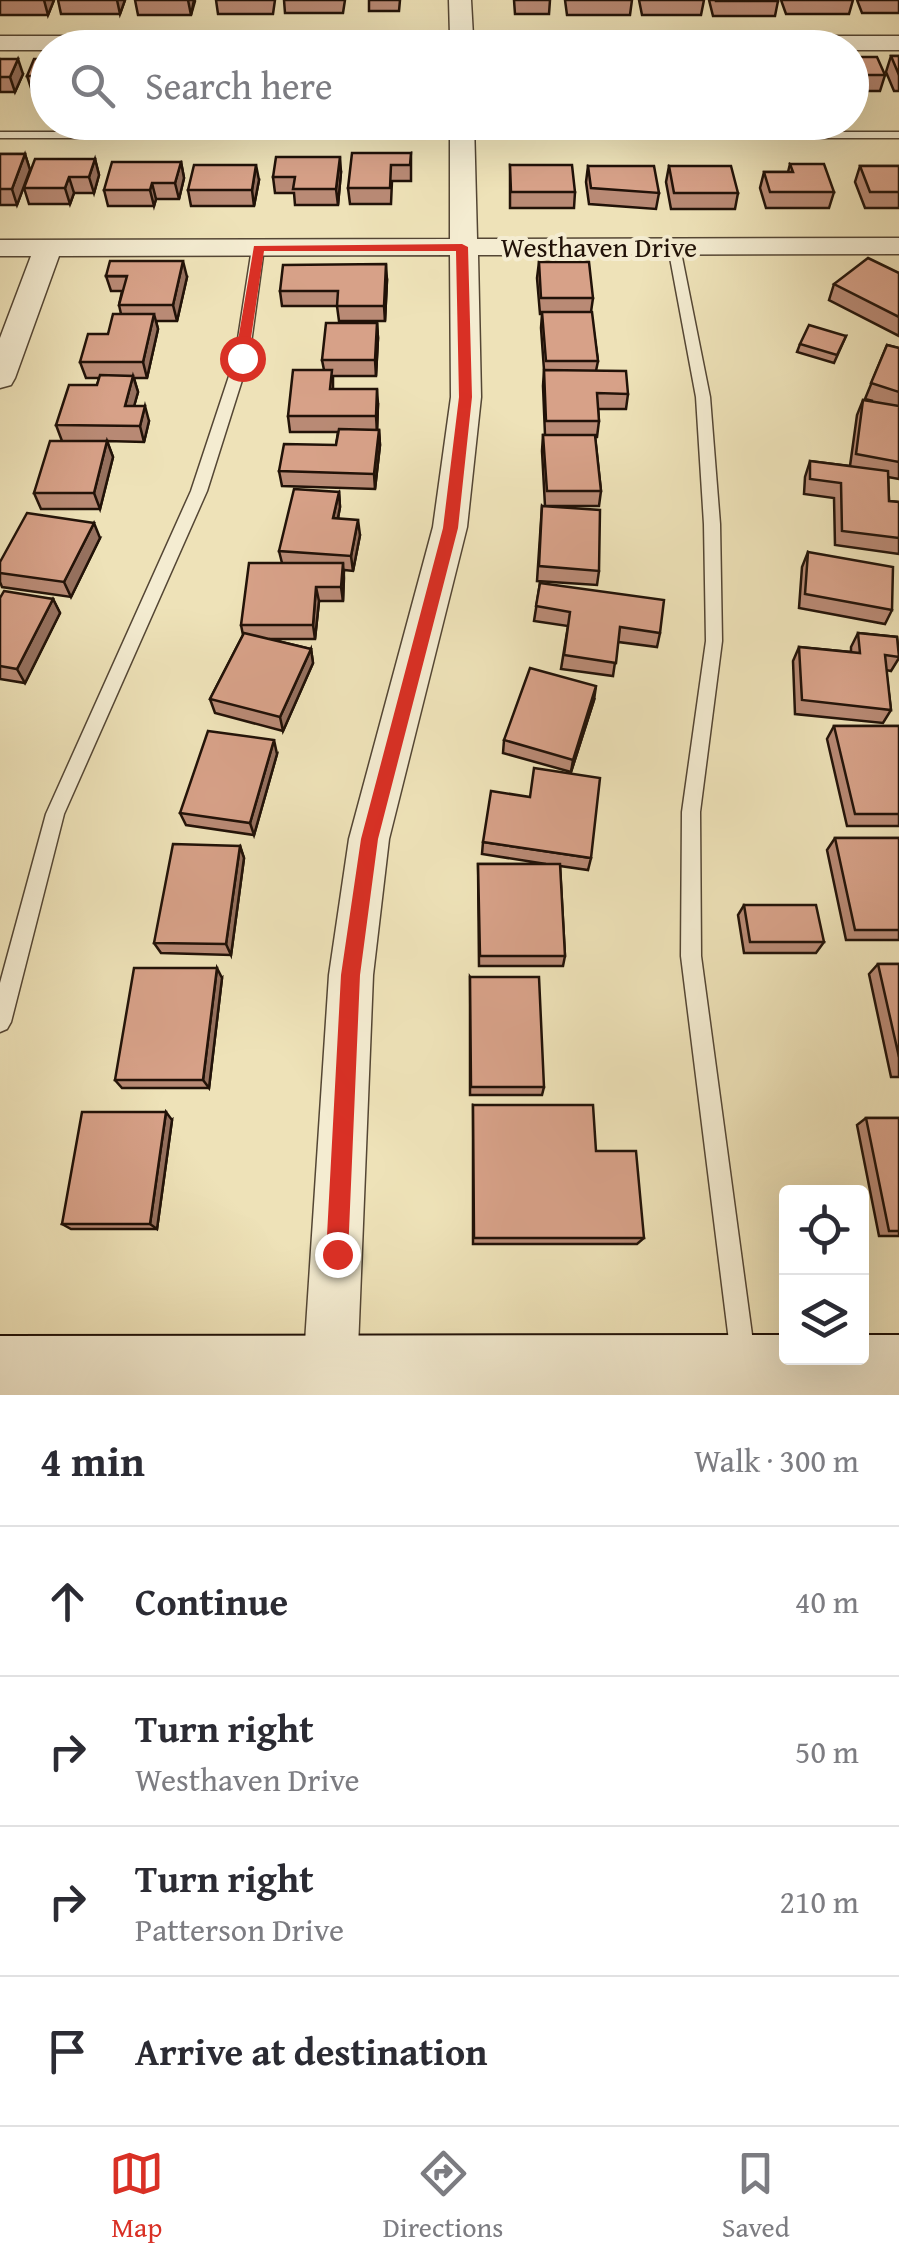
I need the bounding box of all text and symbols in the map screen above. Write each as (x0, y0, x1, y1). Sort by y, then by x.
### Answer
search box (30, 30, 869, 140)
text: Search here (145, 57, 333, 113)
icon: search (65, 58, 120, 113)
street label: Westhaven Drive (501, 226, 697, 267)
route start (220, 336, 266, 382)
map controls (779, 1185, 869, 1365)
button: locate (779, 1185, 869, 1275)
route end (315, 1232, 361, 1278)
button: layers (779, 1275, 869, 1365)
text: 4 min (40, 1430, 145, 1491)
text: Walk · 300 m (694, 1437, 859, 1484)
text: Continue (135, 1573, 288, 1629)
icon: ahead (40, 1574, 95, 1629)
text: 40 m (795, 1578, 859, 1625)
text: Turn right (135, 1700, 314, 1756)
icon: right (40, 1724, 95, 1779)
text: 50 m (795, 1728, 859, 1775)
text: Westhaven Drive (135, 1756, 360, 1803)
text: Turn right (135, 1850, 314, 1906)
icon: right (40, 1874, 95, 1929)
text: 210 m (780, 1878, 859, 1925)
text: Patterson Drive (135, 1906, 344, 1953)
text: Arrive at destination (135, 2023, 488, 2079)
icon: arrive (40, 2024, 95, 2079)
tab: Map (109, 2146, 164, 2247)
tab: Directions (383, 2146, 503, 2247)
tab: Saved (722, 2146, 790, 2247)

